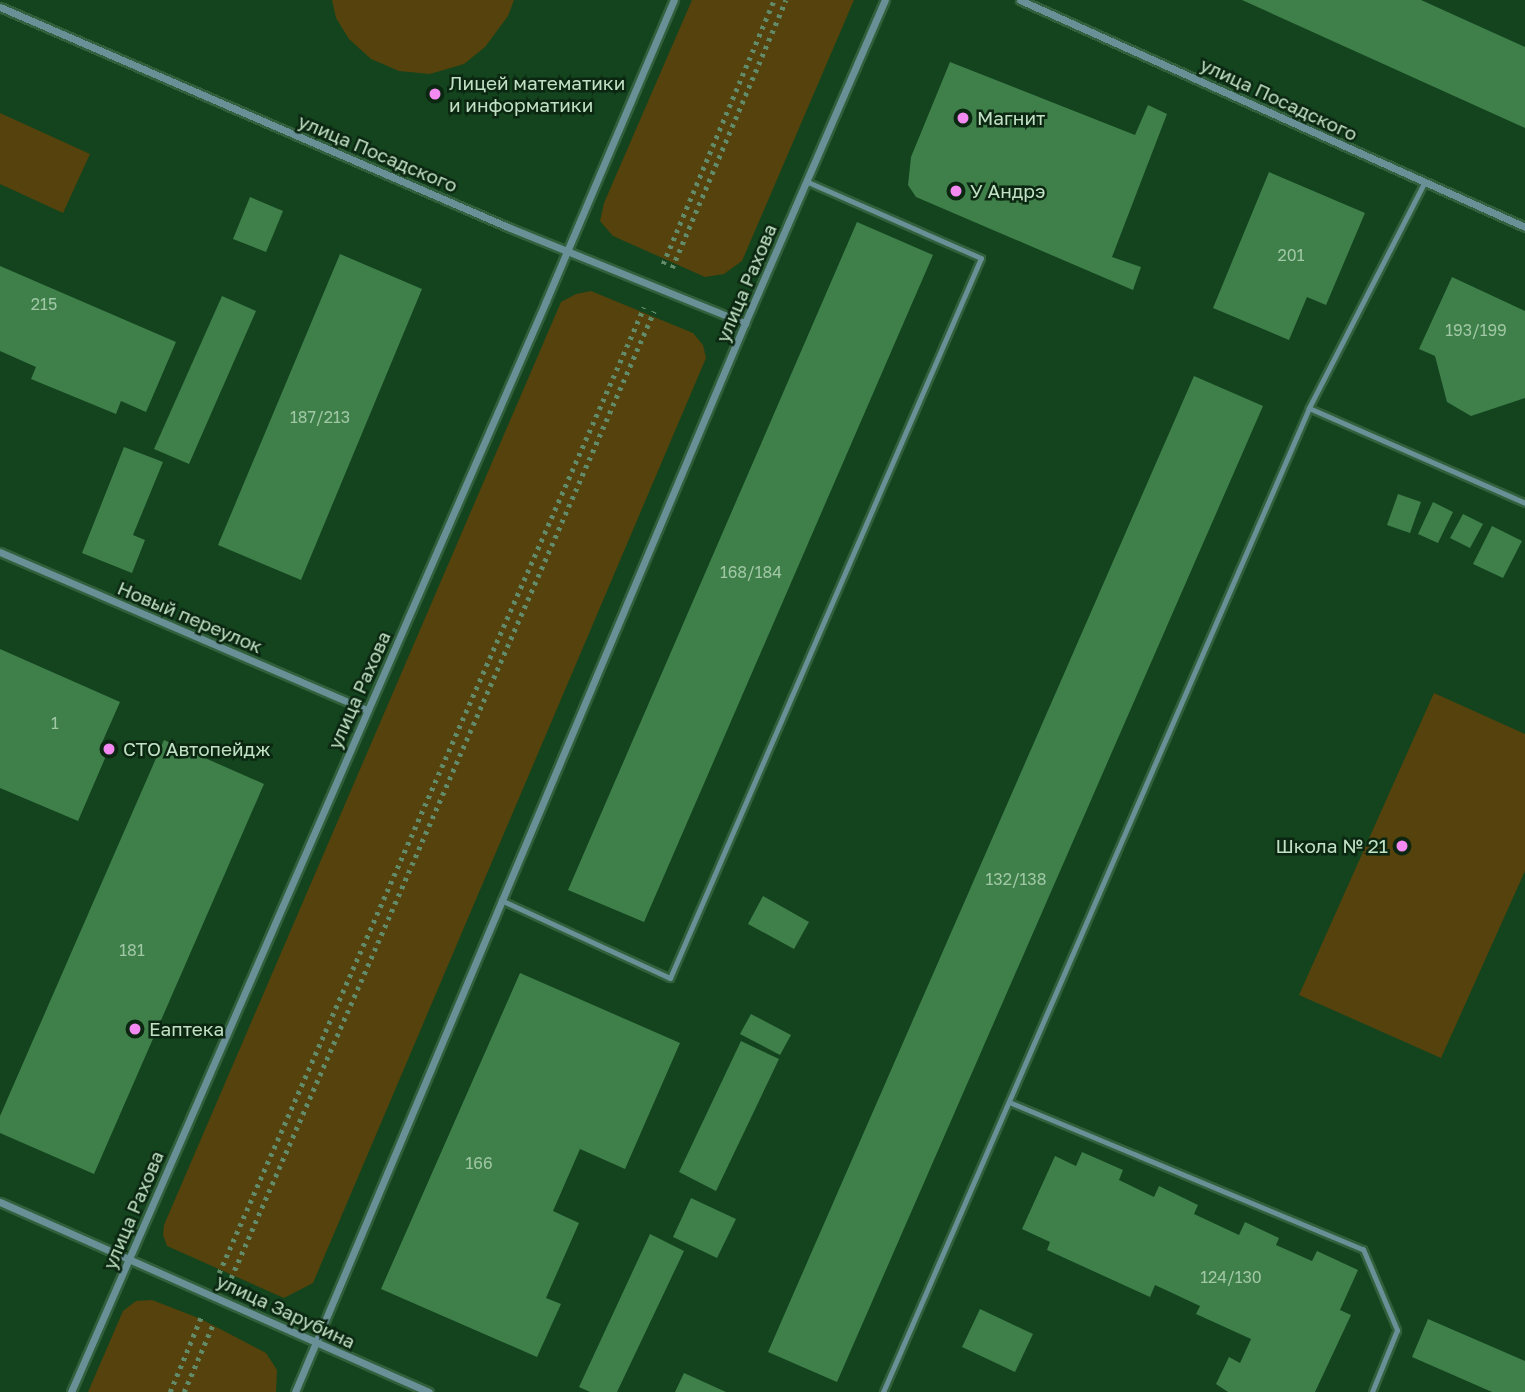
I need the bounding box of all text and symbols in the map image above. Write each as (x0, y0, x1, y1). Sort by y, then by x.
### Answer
street label: улица Посадского (1197, 53, 1361, 145)
place label: Лицей математики и информатики (449, 72, 625, 116)
marker: Лицей математики и информатики (427, 86, 443, 102)
place label: Магнит (977, 107, 1045, 129)
street label: улица Посадского (295, 109, 461, 197)
marker: Магнит (955, 110, 971, 126)
place label: У Андрэ (970, 180, 1045, 202)
marker: У Андрэ (948, 183, 964, 199)
street label: улица Рахова (711, 220, 781, 346)
house number: 201 (1278, 245, 1304, 265)
house number: 215 (31, 294, 57, 314)
house number: 193/199 (1445, 320, 1507, 340)
house number: 187/213 (290, 407, 350, 427)
house number: 168/184 (720, 562, 782, 582)
street label: Новый переулок (114, 576, 266, 658)
street label: улица Рахова (323, 628, 395, 752)
house number: 1 (51, 713, 59, 733)
place label: СТО Автопейдж (123, 738, 270, 760)
marker: СТО Автопейдж (101, 741, 117, 757)
place label: Школа № 21 (1275, 835, 1388, 857)
marker: Школа № 21 (1394, 838, 1410, 854)
house number: 132/138 (986, 869, 1046, 889)
house number: 181 (119, 940, 145, 960)
place label: Еаптека (149, 1018, 224, 1040)
marker: Еаптека (127, 1021, 143, 1037)
street label: улица Рахова (98, 1147, 168, 1273)
house number: 166 (465, 1153, 493, 1173)
house number: 124/130 (1200, 1267, 1262, 1287)
street label: улица Зарубина (213, 1269, 359, 1353)

